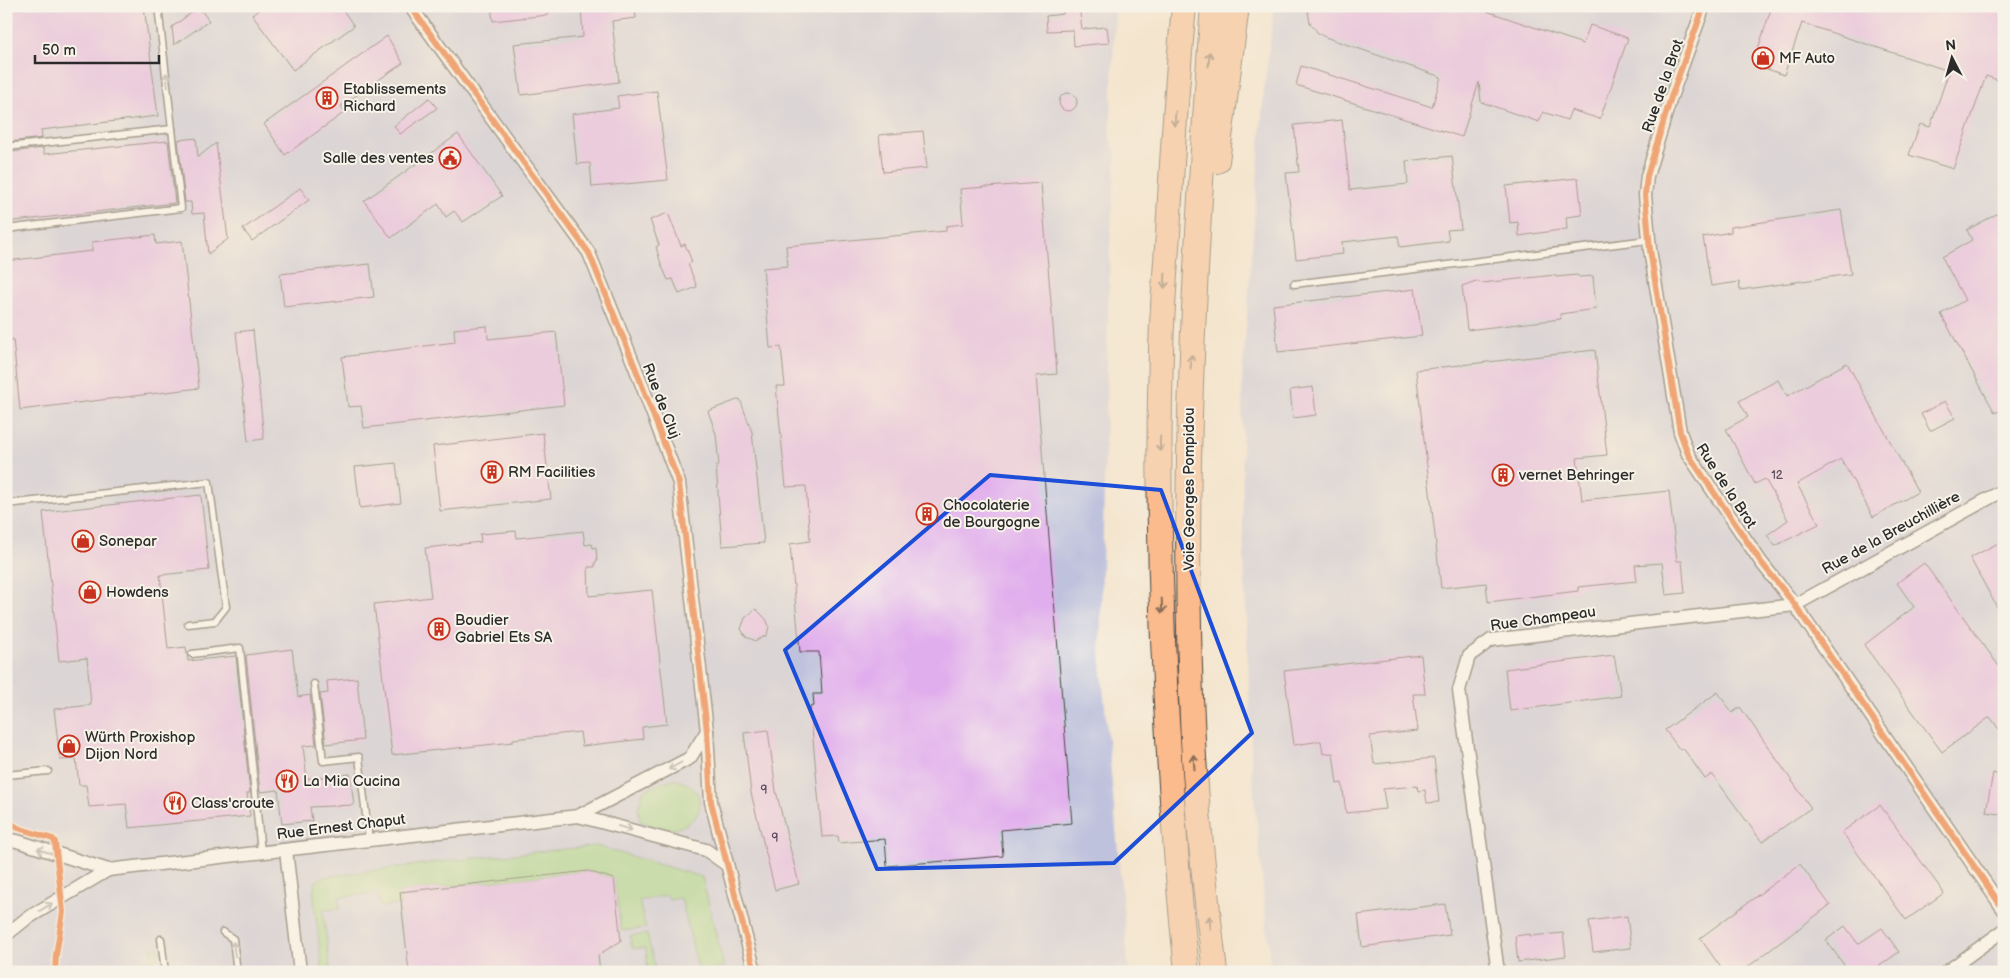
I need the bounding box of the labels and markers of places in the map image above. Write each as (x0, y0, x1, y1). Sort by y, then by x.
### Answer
shop icon: MF Auto (1751, 46, 1775, 70)
place label: MF Auto (1779, 49, 1835, 68)
place label: Etablissements Richard (343, 80, 447, 116)
building icon: Etablissements Richard (315, 86, 339, 110)
public building icon: Salle des ventes (438, 146, 462, 170)
place label: Salle des ventes (323, 149, 435, 168)
building icon: RM Facilities (480, 460, 504, 484)
place label: RM Facilities (508, 463, 596, 482)
building icon: vernet Behringer (1491, 463, 1515, 487)
place label: vernet Behringer (1518, 466, 1635, 485)
place label: Chocolaterie de Bourgogne (943, 496, 1040, 532)
building icon: Chocolaterie de Bourgogne (915, 502, 939, 526)
shop icon: Sonepar (71, 529, 95, 553)
place label: Sonepar (99, 532, 157, 551)
shop icon: Howdens (78, 580, 102, 604)
place label: Howdens (106, 583, 169, 602)
place label: Boudier Gabriel Ets SA (455, 611, 553, 647)
building icon: Boudier Gabriel Ets SA (427, 617, 451, 641)
place label: Würth Proxishop Dijon Nord (85, 728, 196, 764)
shop icon: Würth Proxishop Dijon Nord (57, 734, 81, 758)
restaurant icon: La Mia Cucina (275, 769, 299, 793)
place label: La Mia Cucina (303, 772, 400, 791)
restaurant icon: Class'croute (163, 791, 187, 815)
place label: Class'croute (191, 794, 274, 813)

